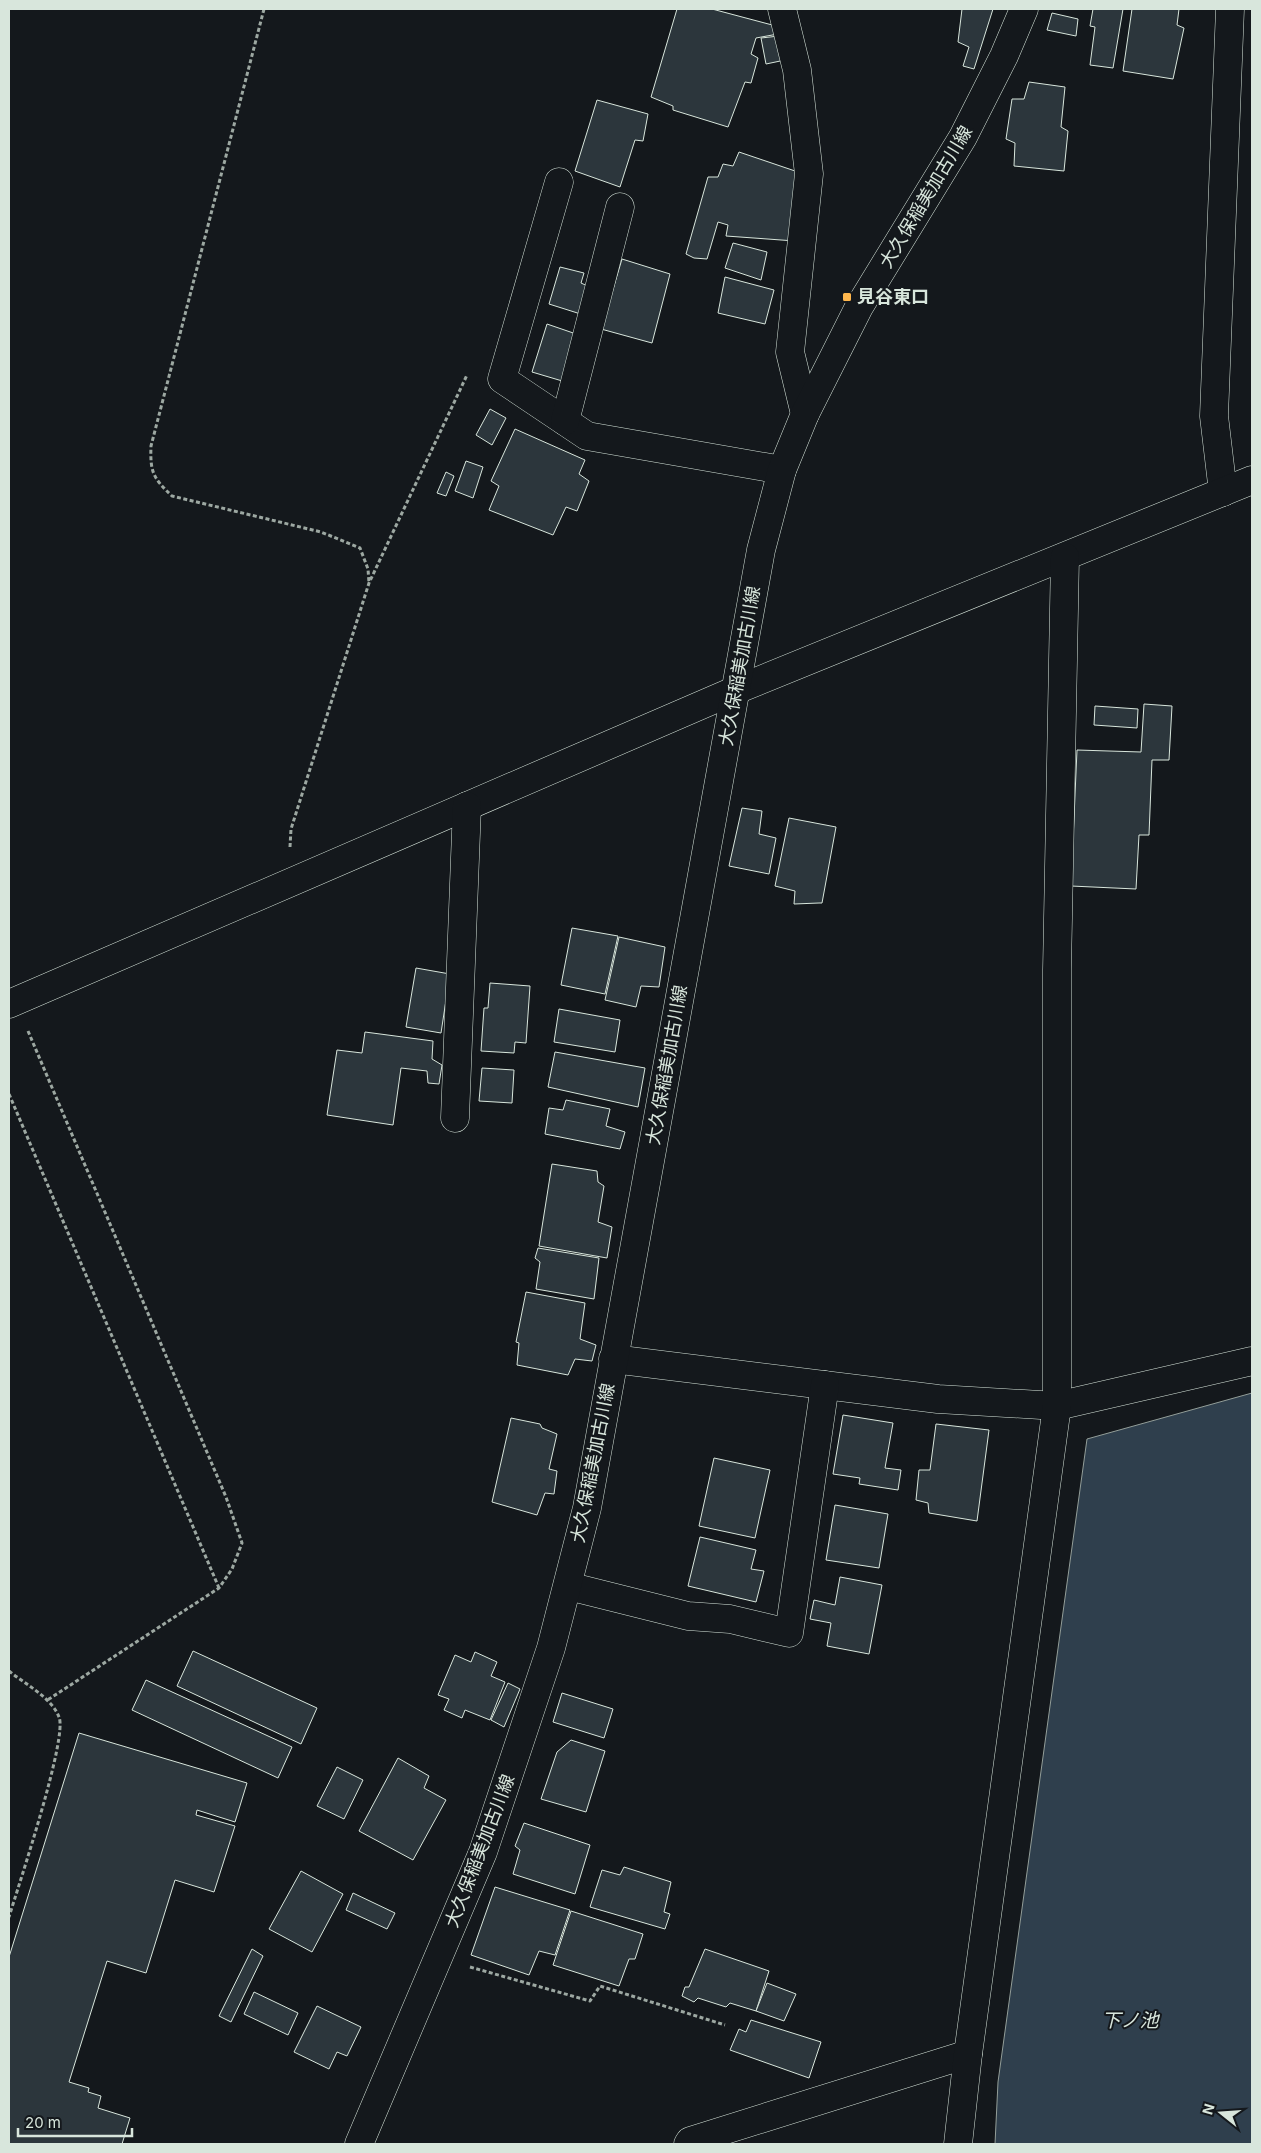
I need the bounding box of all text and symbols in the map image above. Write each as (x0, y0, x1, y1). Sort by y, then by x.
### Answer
street label: 大久保稲美加古川線 (875, 122, 976, 272)
place label: 見谷東口 (857, 286, 929, 307)
marker: 見谷東口 (841, 291, 853, 303)
street label: 大久保稲美加古川線 (715, 584, 764, 748)
street label: 大久保稲美加古川線 (642, 983, 691, 1147)
street label: 大久保稲美加古川線 (567, 1381, 618, 1544)
street label: 大久保稲美加古川線 (441, 1771, 518, 1930)
water label: 下ノ池 (1101, 2009, 1160, 2032)
north arrow (1196, 2088, 1246, 2138)
text: N (1198, 2101, 1218, 2117)
scale bar (18, 2106, 131, 2138)
text: 20 m (25, 2113, 61, 2132)

